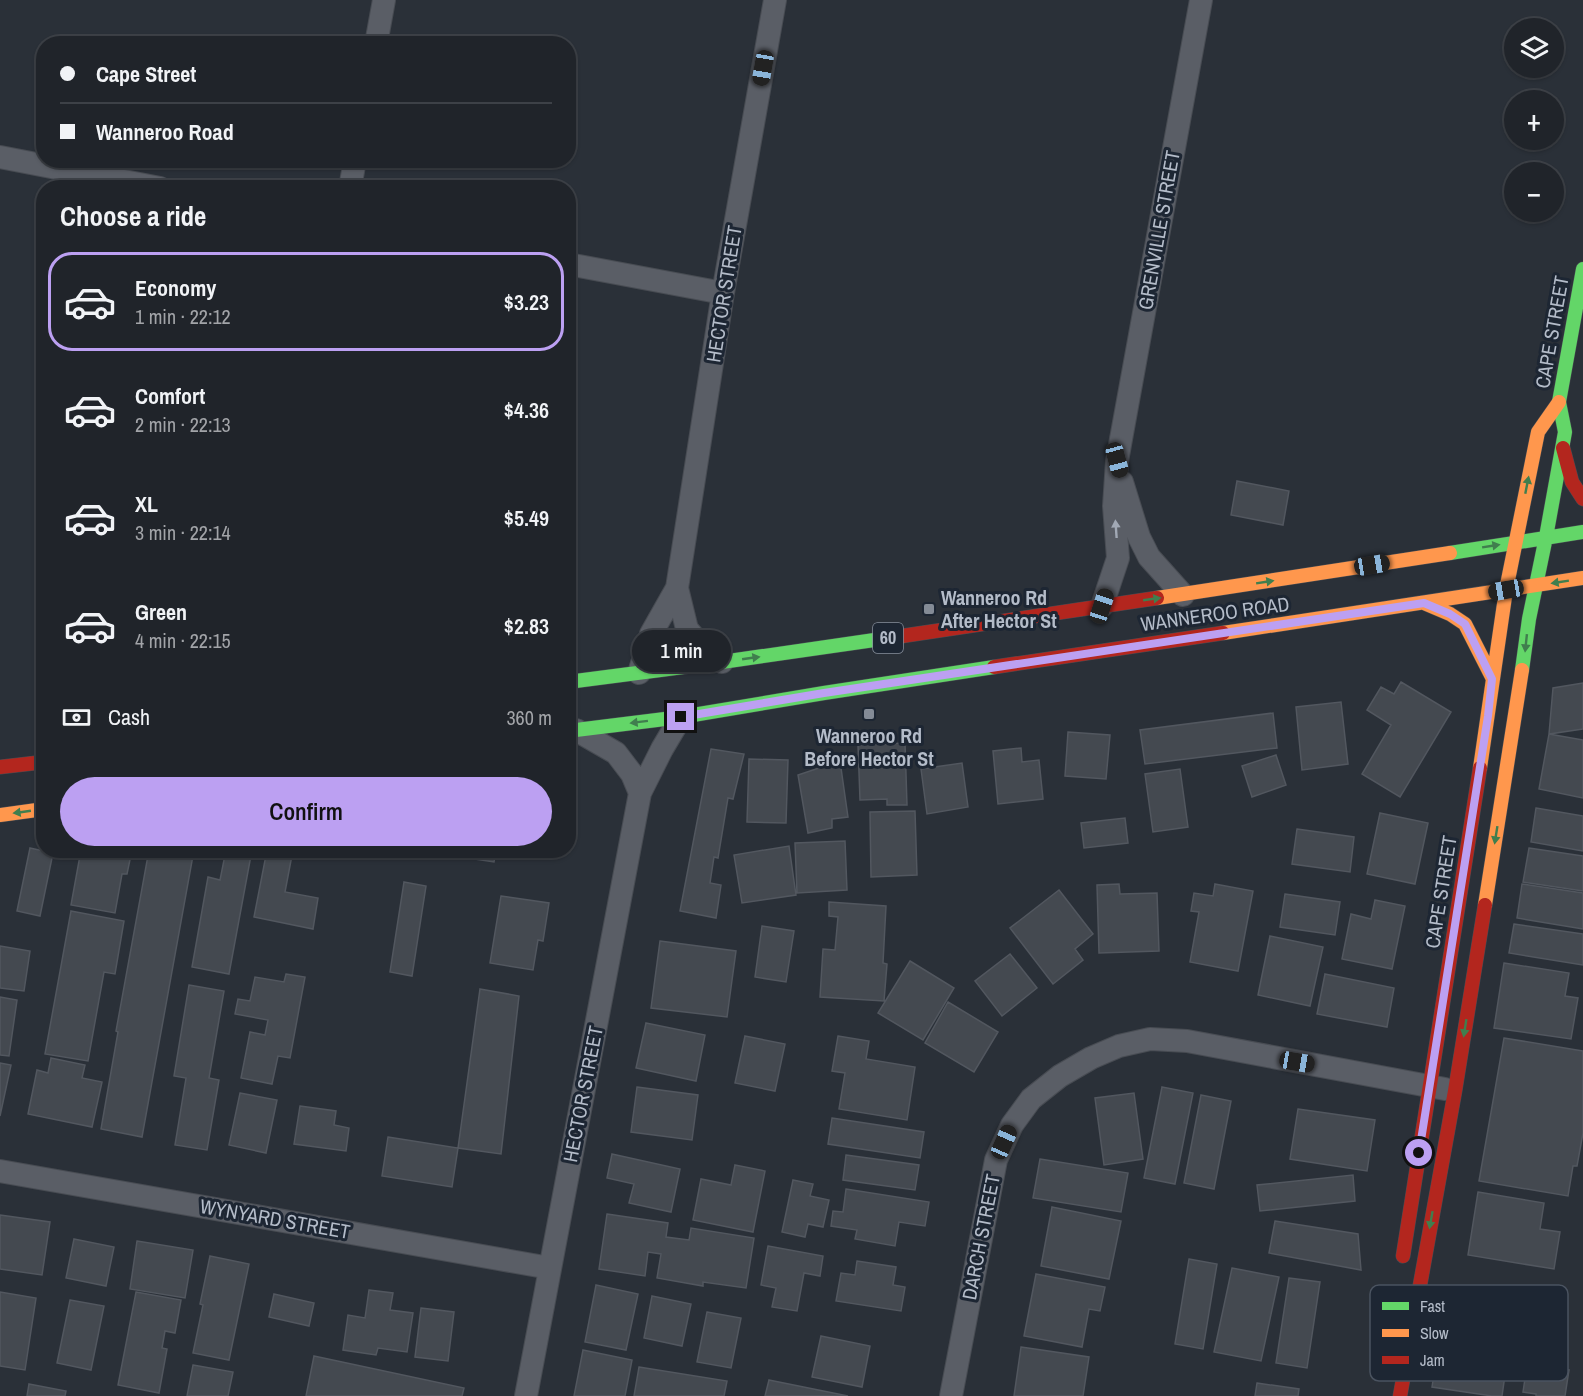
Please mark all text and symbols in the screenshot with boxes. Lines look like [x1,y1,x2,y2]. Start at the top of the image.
map controls [1504,18,1564,222]
button: layers [1504,18,1564,78]
car [751,49,775,87]
text: Cape Street [96,59,196,89]
button: + [1504,90,1564,150]
text: Wanneroo Road [96,117,234,147]
street label: GRENVILLE STREET [1131,148,1186,312]
button: − [1504,162,1564,222]
text: Choose a ride [60,198,206,234]
street label: HECTOR STREET [699,224,748,364]
text: Economy [135,273,216,303]
street label: CAPE STREET [1528,273,1575,390]
icon: car [63,275,117,329]
text: $3.23 [504,287,549,317]
text: 1 min · 22:12 [135,303,231,330]
text: Comfort [135,381,205,411]
icon: car [63,383,117,437]
text: $4.36 [504,395,549,425]
text: 2 min · 22:13 [135,411,231,438]
car [1104,440,1130,480]
one-way arrow [1523,475,1532,494]
text: XL [135,489,158,519]
icon: car [63,491,117,545]
text: $5.49 [504,503,549,533]
text: 3 min · 22:14 [135,519,231,546]
one-way arrow [1111,520,1121,539]
one-way arrow [1482,541,1501,550]
car [1353,553,1391,577]
one-way arrow [1255,577,1274,586]
one-way arrow [1550,577,1569,586]
car [1487,578,1525,602]
place label: Wanneroo Rd After Hector St [941,584,1057,634]
car [1088,586,1116,626]
street label: WANNEROO ROAD [1139,590,1291,637]
one-way arrow [1143,595,1162,604]
text: Green [135,597,187,627]
icon: car [63,599,117,653]
marker: Wanneroo Rd After Hector St [922,602,936,616]
text: $2.83 [504,611,549,641]
road number: 60 [873,623,903,653]
text: 4 min · 22:15 [135,627,231,654]
callout: 1 min [632,630,730,672]
one-way arrow [1521,633,1531,652]
text: 1 min [660,637,703,664]
one-way arrow [742,653,761,662]
icon: cash [60,701,93,734]
text: Cash [108,702,150,732]
route end [667,703,694,730]
text: 360 m [506,704,552,731]
marker: Wanneroo Rd Before Hector St [862,707,876,721]
one-way arrow [629,718,648,727]
place label: Wanneroo Rd Before Hector St [804,722,934,772]
button: Confirm [60,777,552,846]
one-way arrow [12,807,31,816]
one-way arrow [1492,826,1501,845]
street label: CAPE STREET [1418,834,1463,950]
one-way arrow [1460,1019,1469,1038]
street label: HECTOR STREET [556,1023,609,1164]
car [1278,1050,1316,1074]
car [988,1122,1020,1162]
route start [1405,1139,1432,1166]
street label: DARCH STREET [955,1172,1006,1302]
street label: WYNYARD STREET [198,1192,352,1245]
one-way arrow [1426,1211,1435,1230]
legend [1370,1285,1568,1381]
text: Fast [1420,1295,1445,1317]
text: Slow [1420,1322,1449,1344]
text: Jam [1420,1349,1445,1371]

